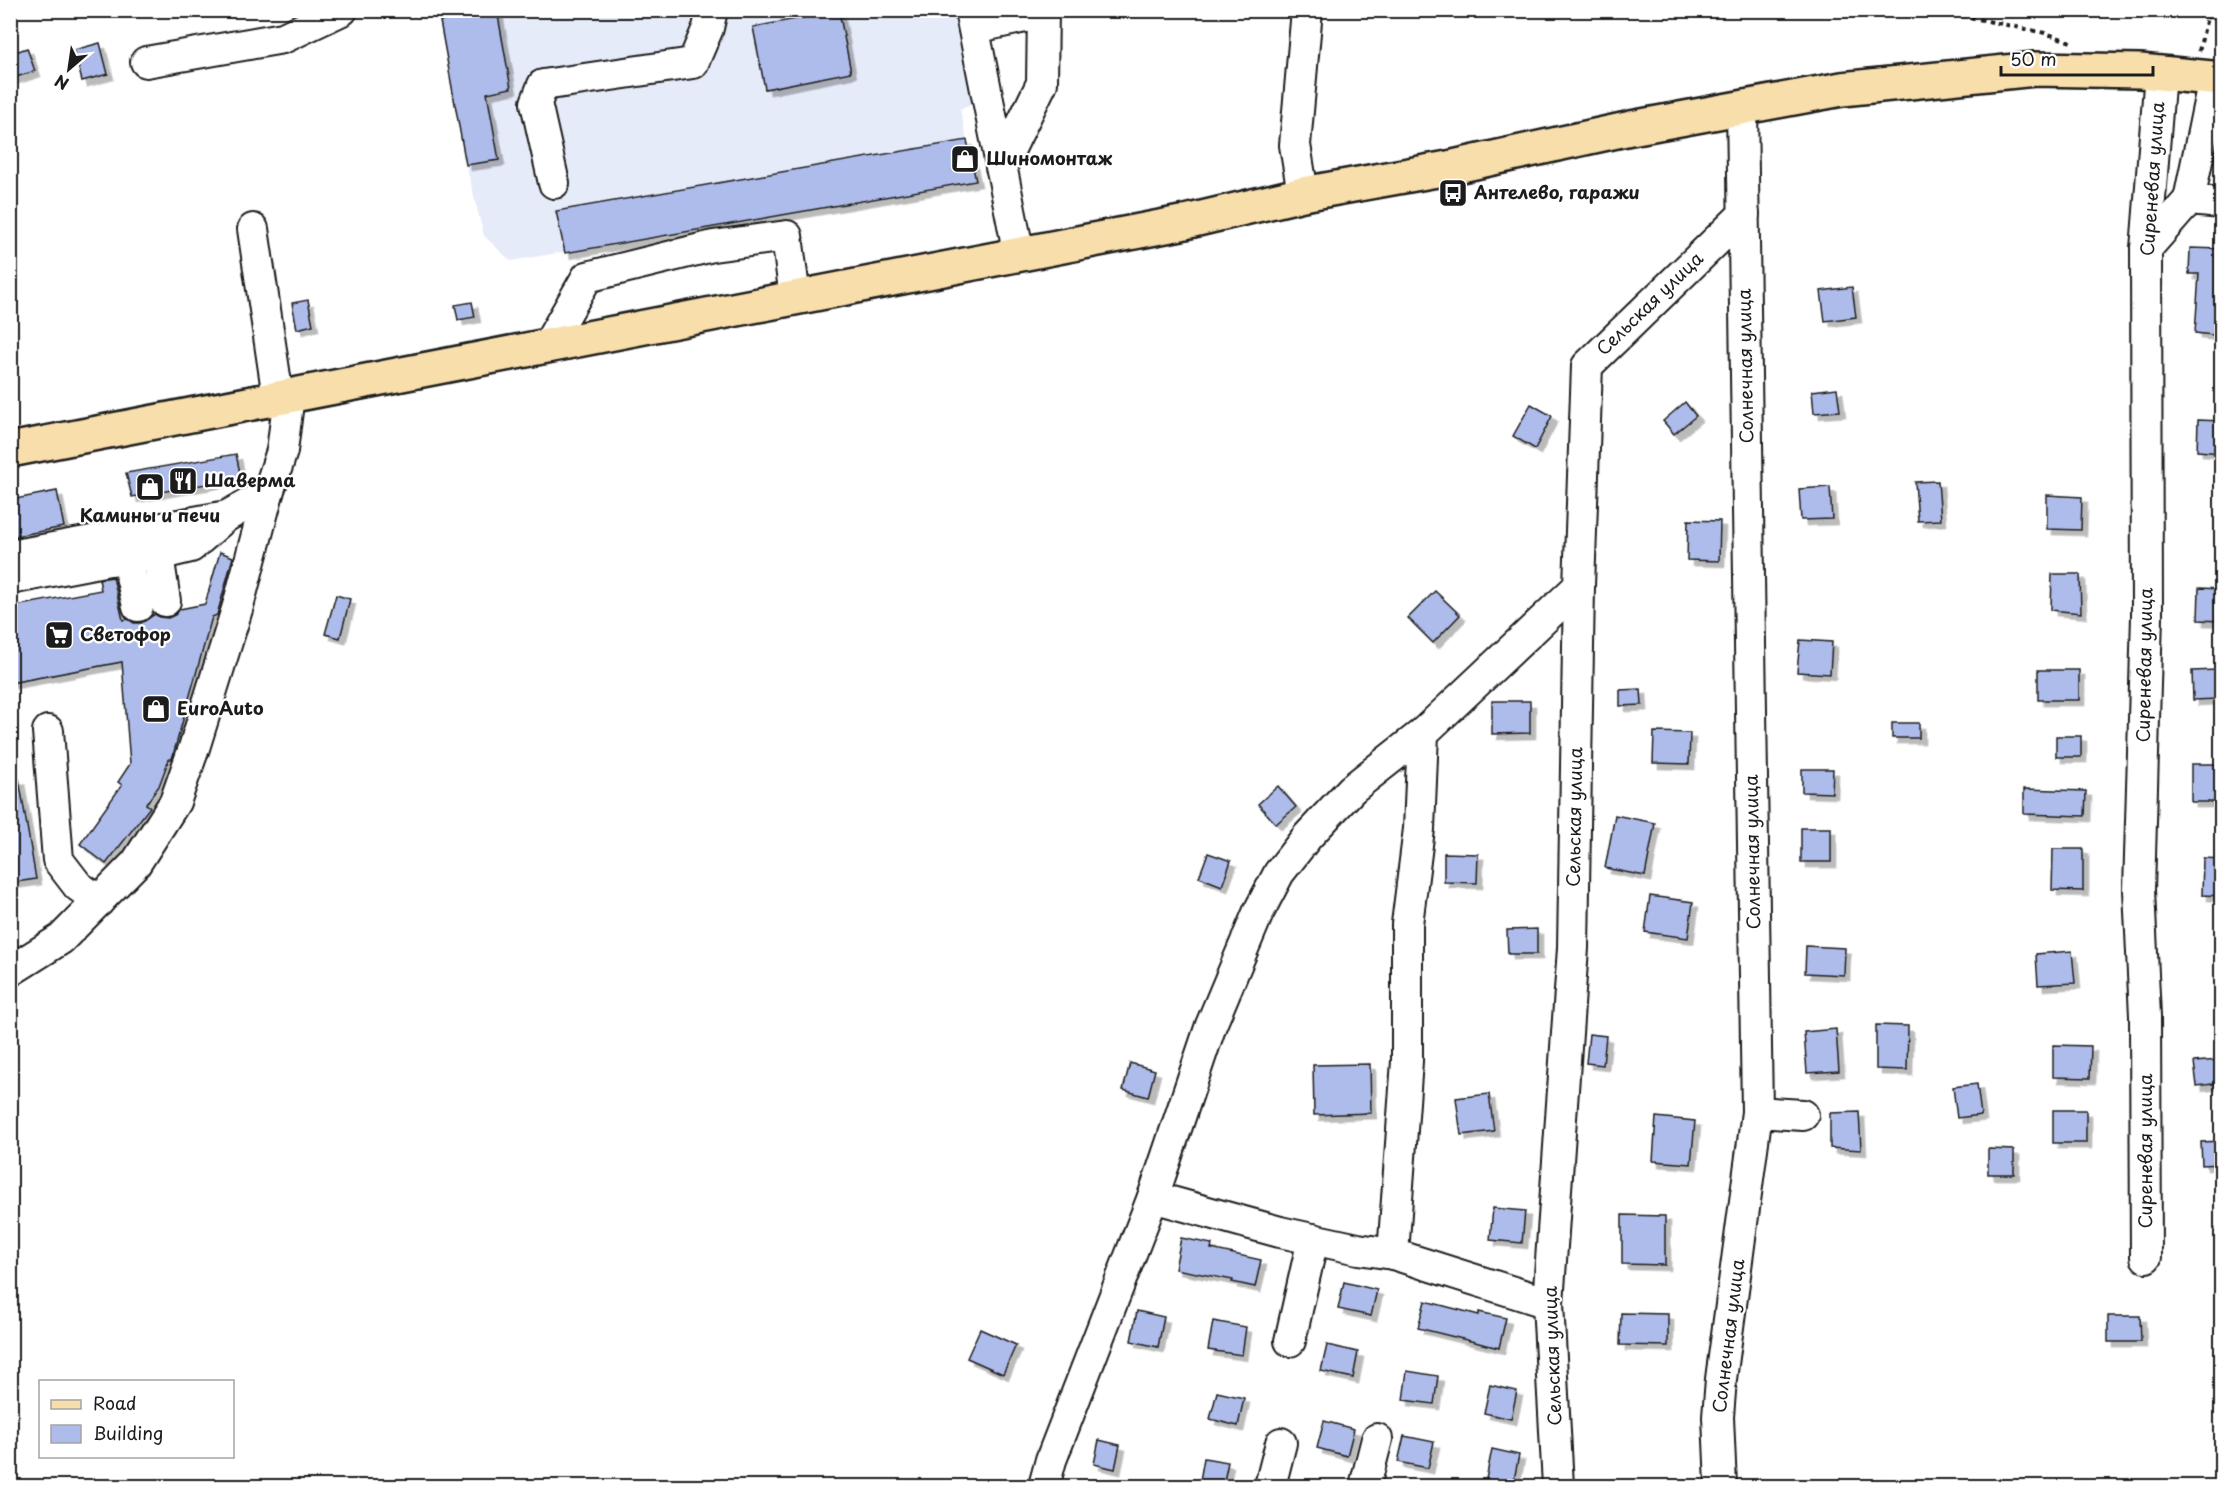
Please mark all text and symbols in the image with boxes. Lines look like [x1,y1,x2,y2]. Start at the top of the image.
north arrow [39,39,99,99]
scale bar [2001,39,2152,77]
text: 50 m [2010,45,2057,72]
text: N [50,69,73,97]
street label: Сиреневая улица [2133,100,2170,257]
shop icon: Шиномонтаж [949,143,981,175]
place label: Шиномонтаж [986,144,1113,171]
bus stop icon: Антелево, гаражи [1437,177,1469,209]
place label: Антелево, гаражи [1473,178,1640,205]
street label: Сельская улица [1589,244,1709,361]
street label: Солнечная улица [1730,288,1759,444]
restaurant icon: Шаверма [167,465,199,497]
place label: Шаверма [204,466,296,493]
shop icon: Камины и печи [134,471,166,503]
place label: Камины и печи [80,501,220,528]
street label: Сиреневая улица [2129,587,2158,743]
supermarket icon: Светофор [43,619,75,651]
place label: Светофор [80,620,171,647]
shop icon: EuroAuto [140,693,172,725]
place label: EuroAuto [177,694,264,721]
street label: Сельская улица [1559,746,1588,887]
street label: Солнечная улица [1737,774,1766,930]
street label: Сиреневая улица [2131,1073,2158,1228]
street label: Солнечная улица [1705,1257,1750,1414]
street label: Сельская улица [1536,1285,1567,1426]
legend [39,1380,234,1458]
text: Road [93,1389,137,1416]
text: Building [93,1419,163,1446]

